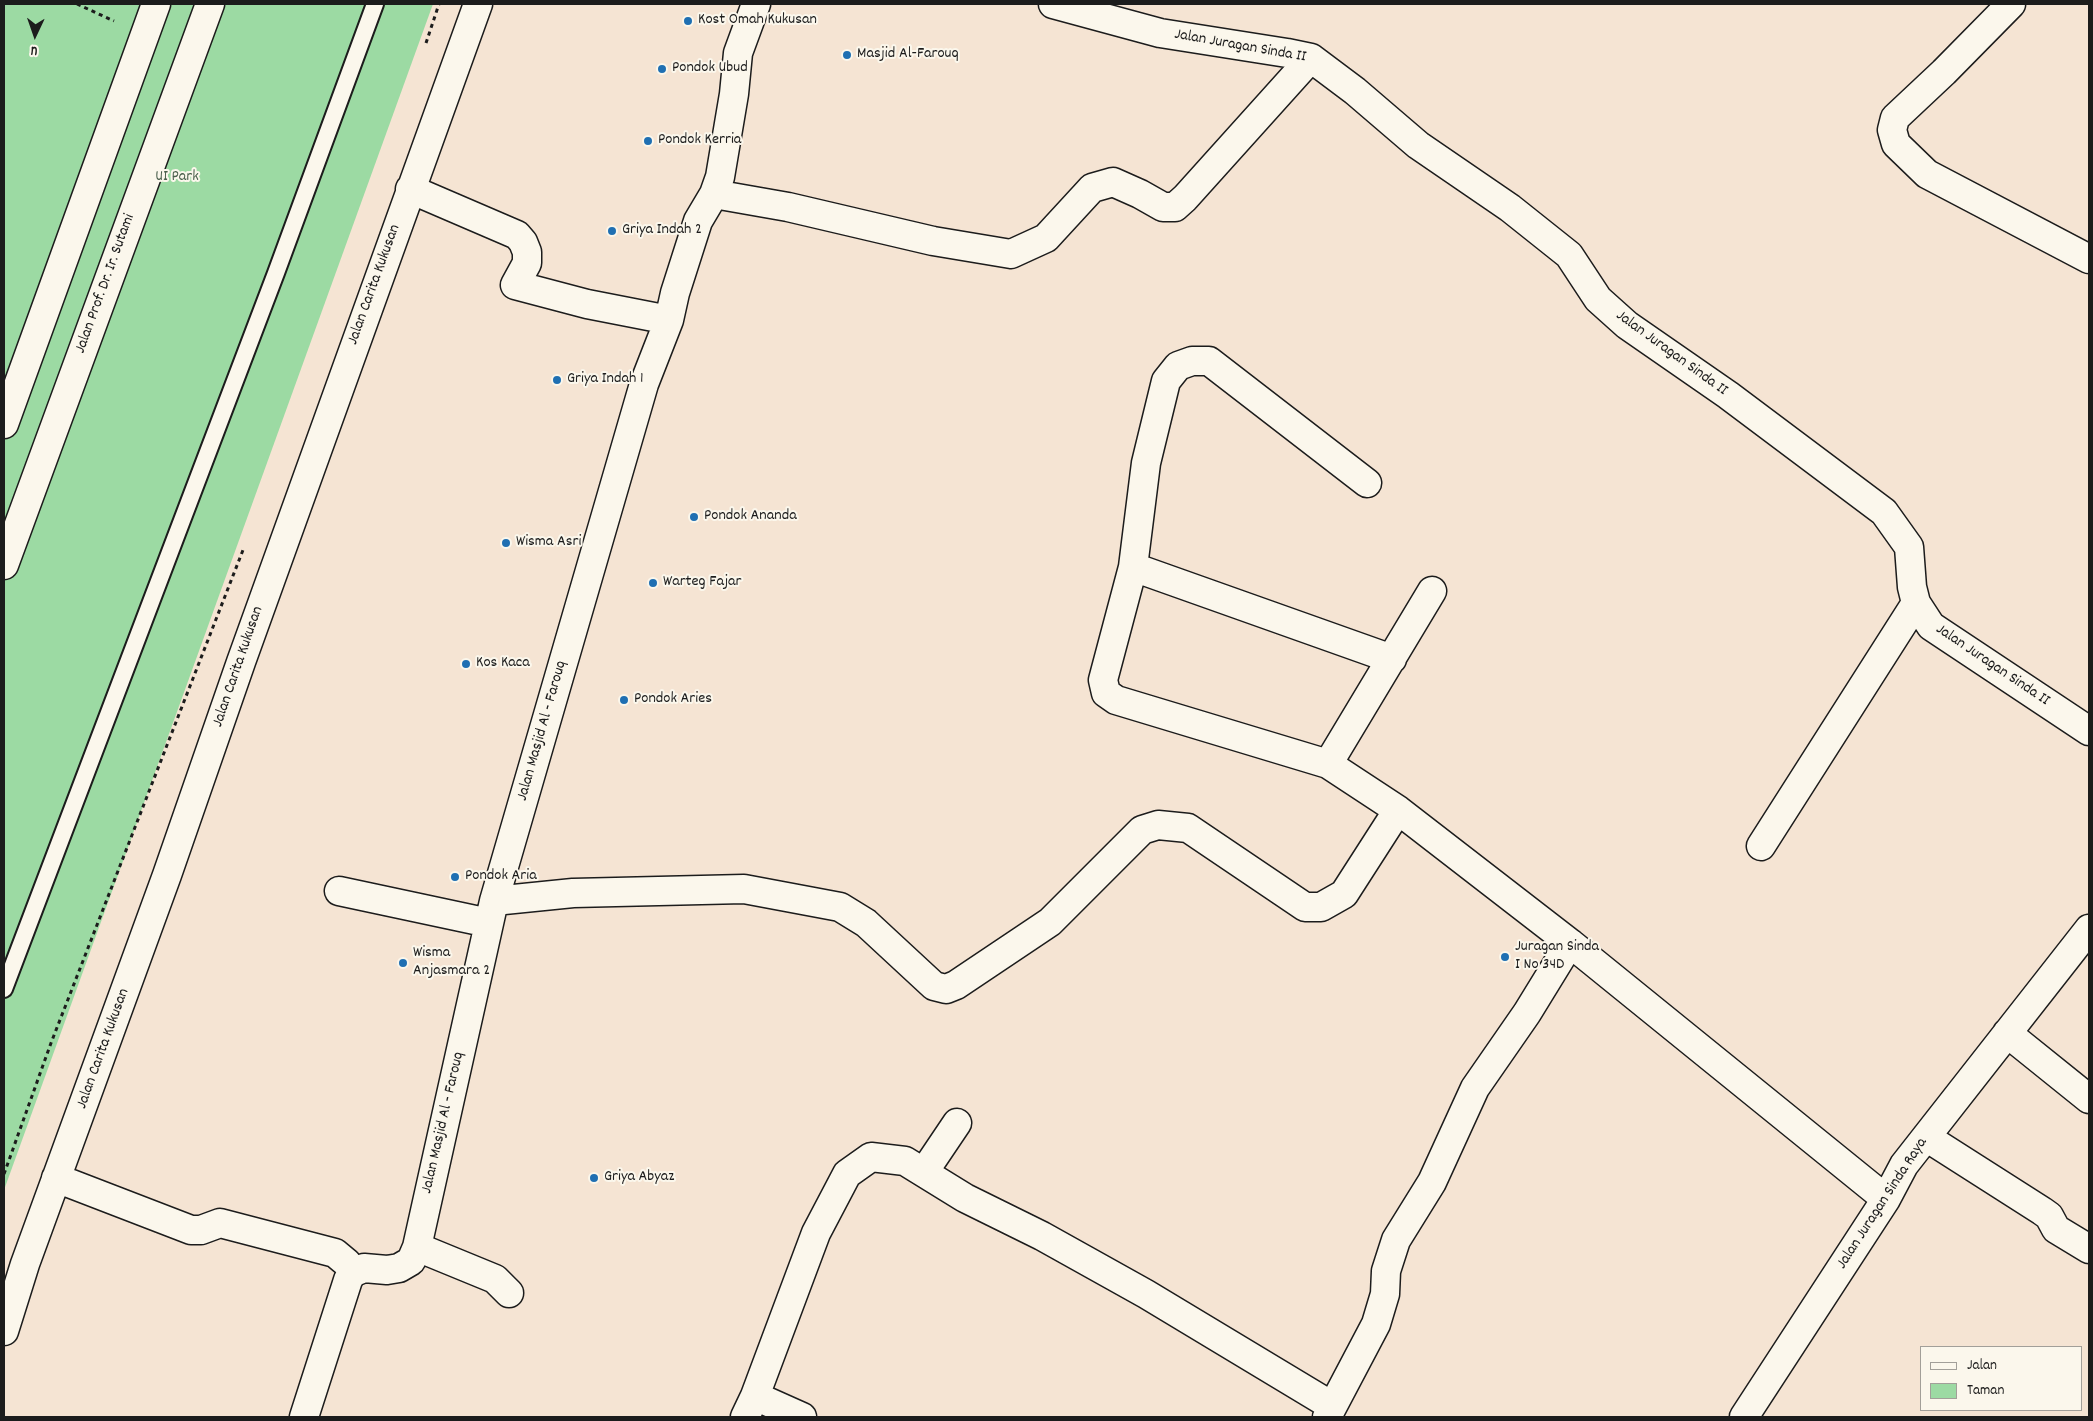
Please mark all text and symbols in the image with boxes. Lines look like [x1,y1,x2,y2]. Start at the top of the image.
north arrow [10,10,60,60]
place label: Kost Omah Kukusan [698,11,817,31]
marker: Kost Omah Kukusan [682,15,694,27]
street label: Jalan Juragan Sinda II [1173,26,1307,68]
text: U [30,40,38,60]
place label: Masjid Al-Farouq [857,45,959,65]
marker: Masjid Al-Farouq [841,49,853,61]
place label: Pondok Ubud [672,59,748,79]
marker: Pondok Ubud [656,63,668,75]
place label: Pondok Kerria [658,131,741,151]
marker: Pondok Kerria [642,135,654,147]
park label: UI Park [155,168,199,188]
street label: Jalan Prof. Dr. Ir. Sutami [72,212,140,356]
place label: Griya Indah 2 [622,221,702,241]
street label: Jalan Carita Kukusan [344,222,406,348]
marker: Griya Indah 2 [606,225,618,237]
street label: Jalan Juragan Sinda II [1611,307,1731,401]
place label: Griya Indah 1 [567,370,643,390]
marker: Griya Indah 1 [551,374,563,386]
place label: Pondok Ananda [704,507,797,527]
marker: Pondok Ananda [688,511,700,523]
place label: Wisma Asri [516,533,581,553]
marker: Wisma Asri [500,537,512,549]
place label: Warteg Fajar [663,573,742,593]
marker: Warteg Fajar [647,577,659,589]
street label: Jalan Carita Kukusan [209,604,269,730]
street label: Jalan Juragan Sinda II [1931,621,2053,711]
place label: Kos Kaca [476,654,530,674]
marker: Kos Kaca [460,658,472,670]
street label: Jalan Masjid Al - Farouq [514,659,572,803]
place label: Pondok Aries [634,690,712,710]
marker: Pondok Aries [618,694,630,706]
place label: Pondok Aria [465,867,537,887]
marker: Pondok Aria [449,871,461,883]
place label: Juragan Sinda I No 34D [1515,938,1599,976]
place label: Wisma Anjasmara 2 [413,944,490,982]
marker: Juragan Sinda I No 34D [1499,951,1511,963]
marker: Wisma Anjasmara 2 [397,957,409,969]
street label: Jalan Carita Kukusan [73,986,135,1112]
street label: Jalan Masjid Al - Farouq [418,1050,470,1196]
street label: Jalan Juragan Sinda Raya [1833,1135,1933,1273]
place label: Griya Abyaz [604,1168,674,1188]
marker: Griya Abyaz [588,1172,600,1184]
legend [1920,1346,2083,1411]
text: Jalan [1967,1355,1997,1377]
text: Taman [1967,1380,2004,1402]

